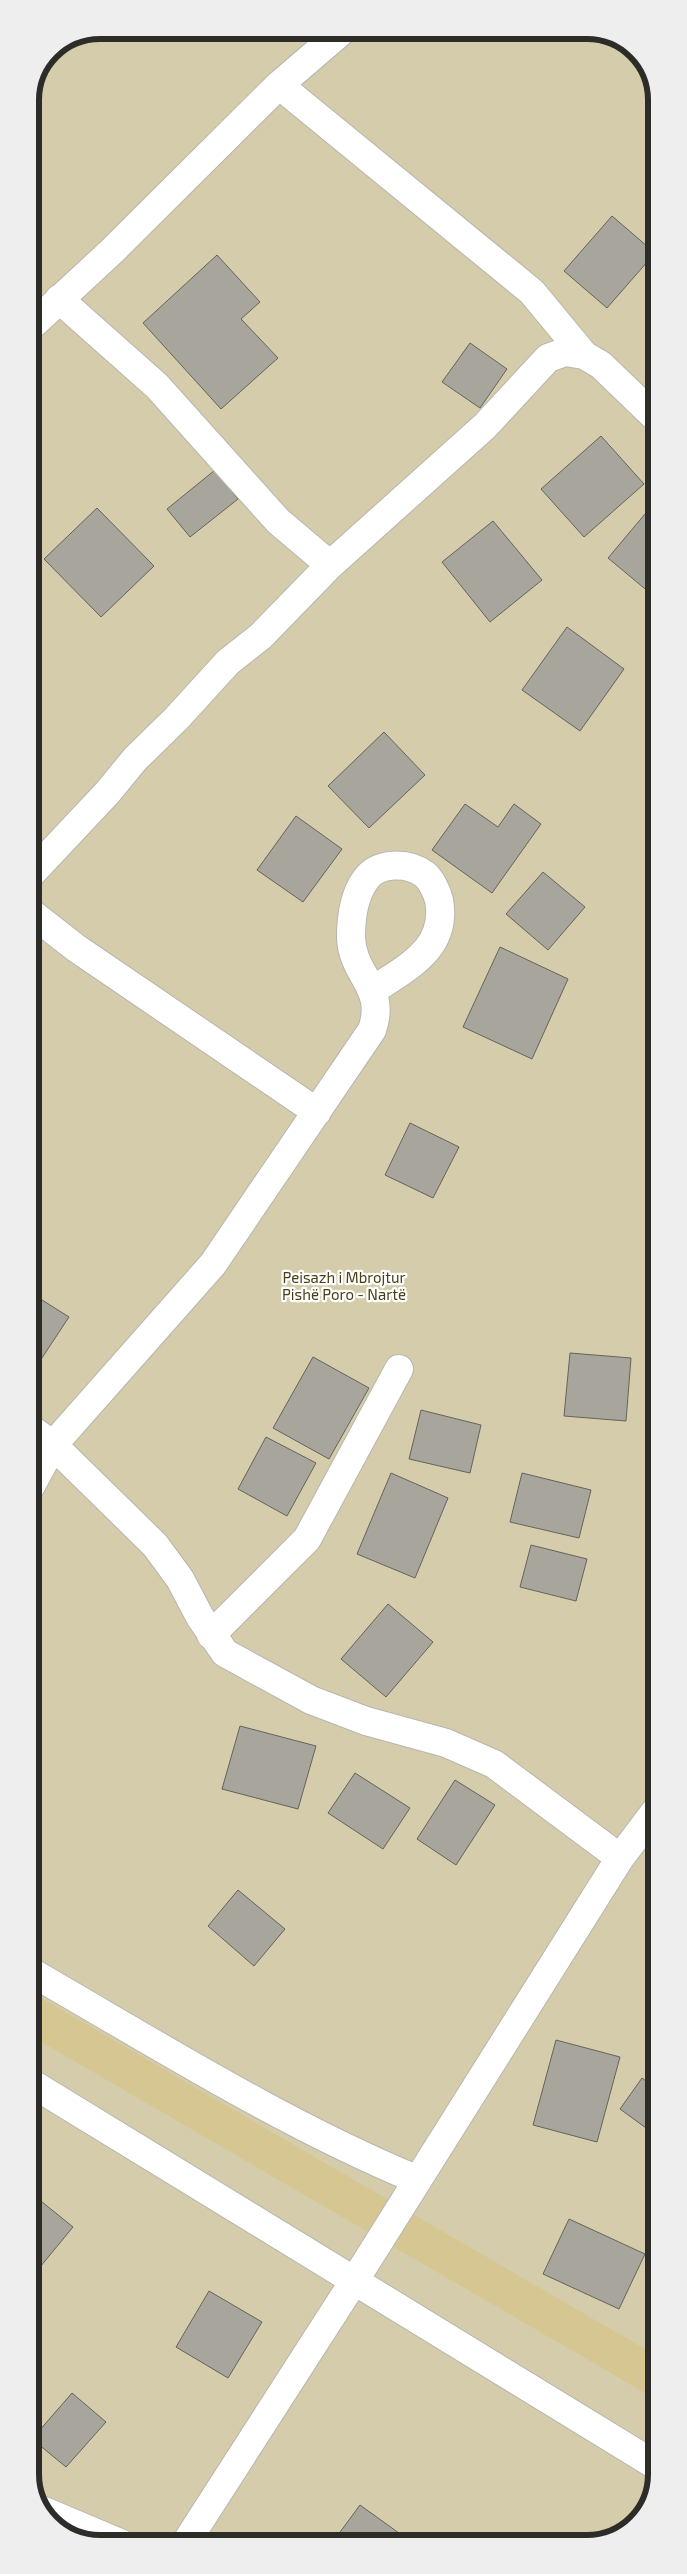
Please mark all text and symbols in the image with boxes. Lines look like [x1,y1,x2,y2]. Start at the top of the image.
park label: Peisazh i Mbrojtur Pishë Poro - Nartë [282,1268,406,1303]

